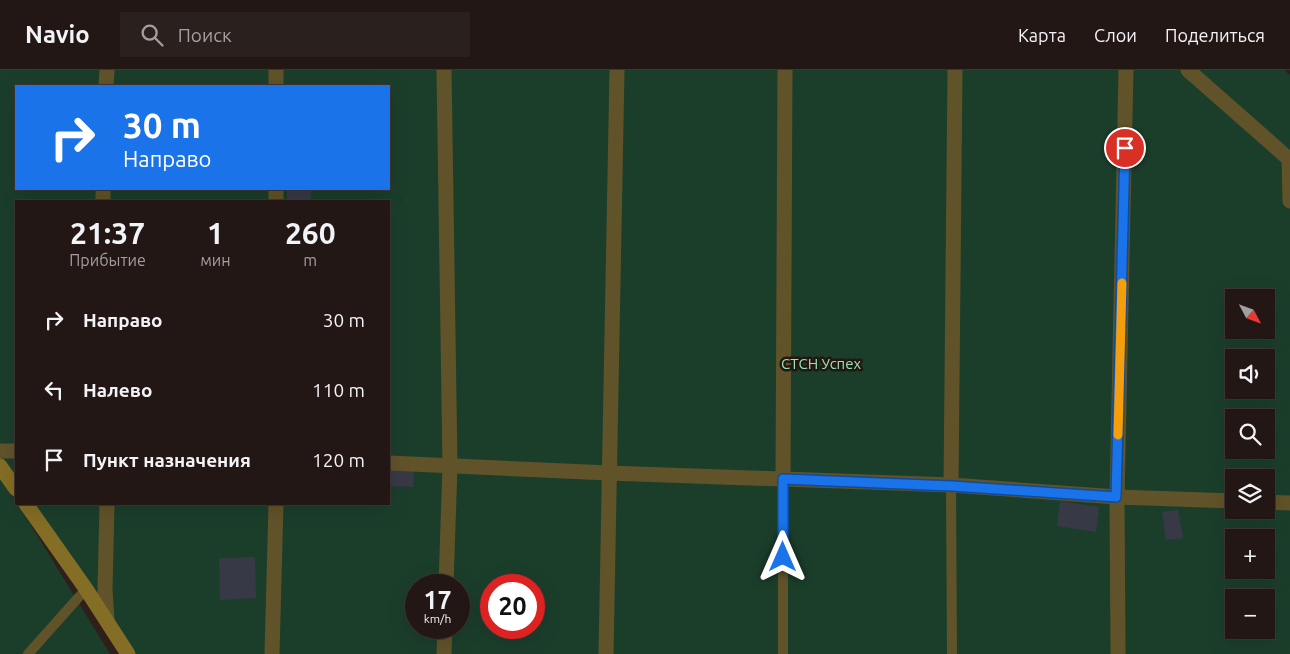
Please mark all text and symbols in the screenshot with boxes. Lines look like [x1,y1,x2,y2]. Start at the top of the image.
search box [120,12,470,57]
text: Navio [25,21,90,48]
icon: search [138,21,166,49]
text: Поиск [178,24,232,46]
text: Карта [1018,25,1066,45]
text: Слои [1094,25,1137,45]
text: Поделиться [1165,25,1265,45]
icon: right [40,105,105,170]
text: 30 m [123,105,201,145]
pin [1104,127,1146,169]
icon: arrive [1111,134,1139,162]
text: Направо [123,146,211,171]
text: 21:37 [70,216,145,250]
text: 1 [207,216,224,250]
text: 260 [285,216,336,250]
text: Прибытие [69,251,146,269]
text: мин [200,251,231,269]
text: m [303,251,317,269]
north arrow [1225,289,1275,339]
map controls [1225,289,1275,639]
icon: right [40,306,68,334]
text: Направо [83,309,163,331]
text: 30 m [323,309,365,331]
button: sound [1225,349,1275,399]
park label: СТСН Успех [781,355,861,372]
icon: left [40,376,68,404]
text: Налево [83,379,152,401]
text: 110 m [312,379,365,401]
button: search [1225,409,1275,459]
icon: arrive [40,446,68,474]
text: Пункт назначения [83,449,251,471]
text: 120 m [312,449,365,471]
button: layers [1225,469,1275,519]
button: + [1225,529,1275,579]
position arrow [756,530,808,582]
speed limit sign: 20 [480,574,545,639]
text: 17 [423,586,452,614]
button: − [1225,589,1275,639]
text: km/h [424,612,451,625]

